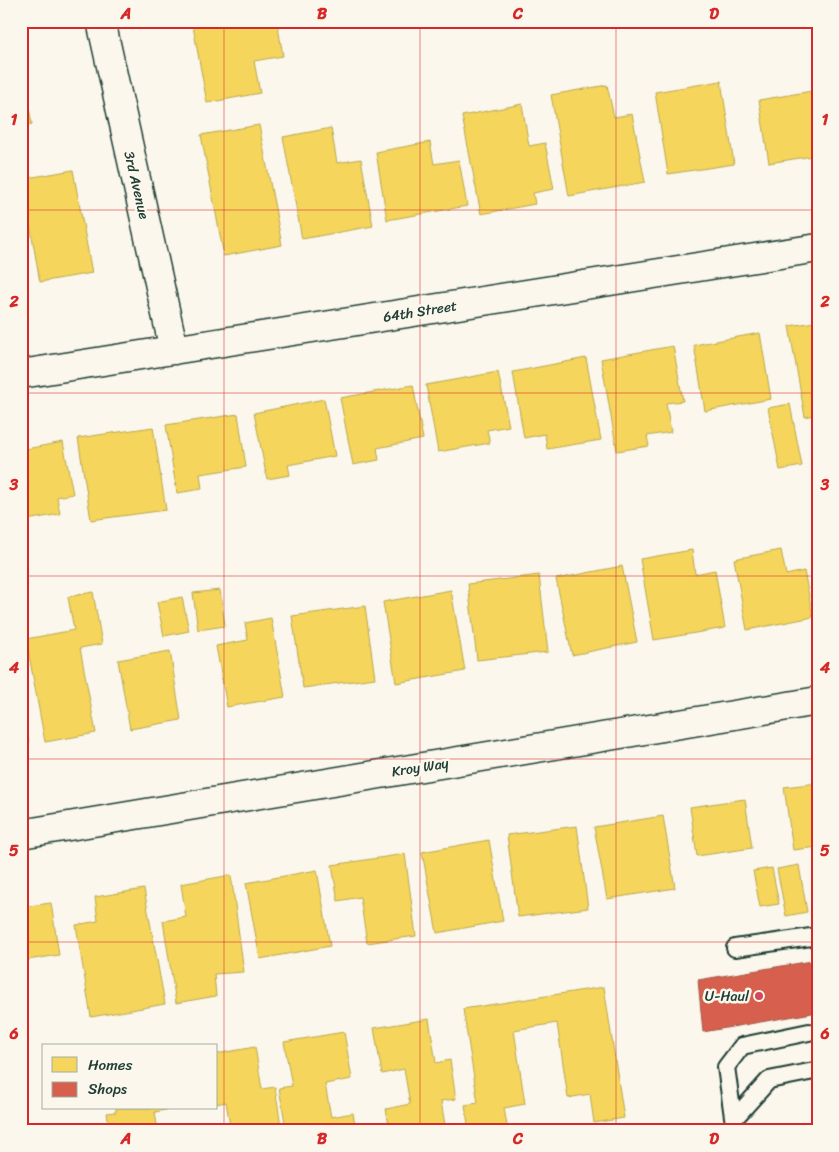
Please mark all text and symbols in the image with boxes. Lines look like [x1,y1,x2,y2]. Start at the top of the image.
text: A [120,0,131,28]
text: B [317,0,328,28]
text: C [512,0,524,28]
text: D [709,0,719,28]
text: 1 [11,105,18,134]
text: 1 [822,105,829,134]
street label: 3rd Avenue [117,149,157,222]
text: 2 [8,287,19,316]
text: 2 [819,287,830,316]
street label: 64th Street [381,293,459,330]
text: 3 [9,470,19,499]
text: 3 [820,470,830,499]
text: 4 [8,653,19,682]
text: 4 [819,653,830,682]
street label: Kroy Way [390,751,451,784]
text: 5 [9,836,19,865]
text: 5 [820,836,830,865]
place label: U-Haul [705,984,750,1009]
marker: U-Haul [753,990,765,1002]
text: 6 [8,1019,19,1048]
text: 6 [819,1019,830,1048]
legend [42,1044,218,1110]
text: Homes [88,1052,132,1078]
text: Shops [88,1076,128,1102]
text: A [120,1124,131,1152]
text: B [317,1124,328,1152]
text: C [512,1124,524,1152]
text: D [709,1124,719,1152]

